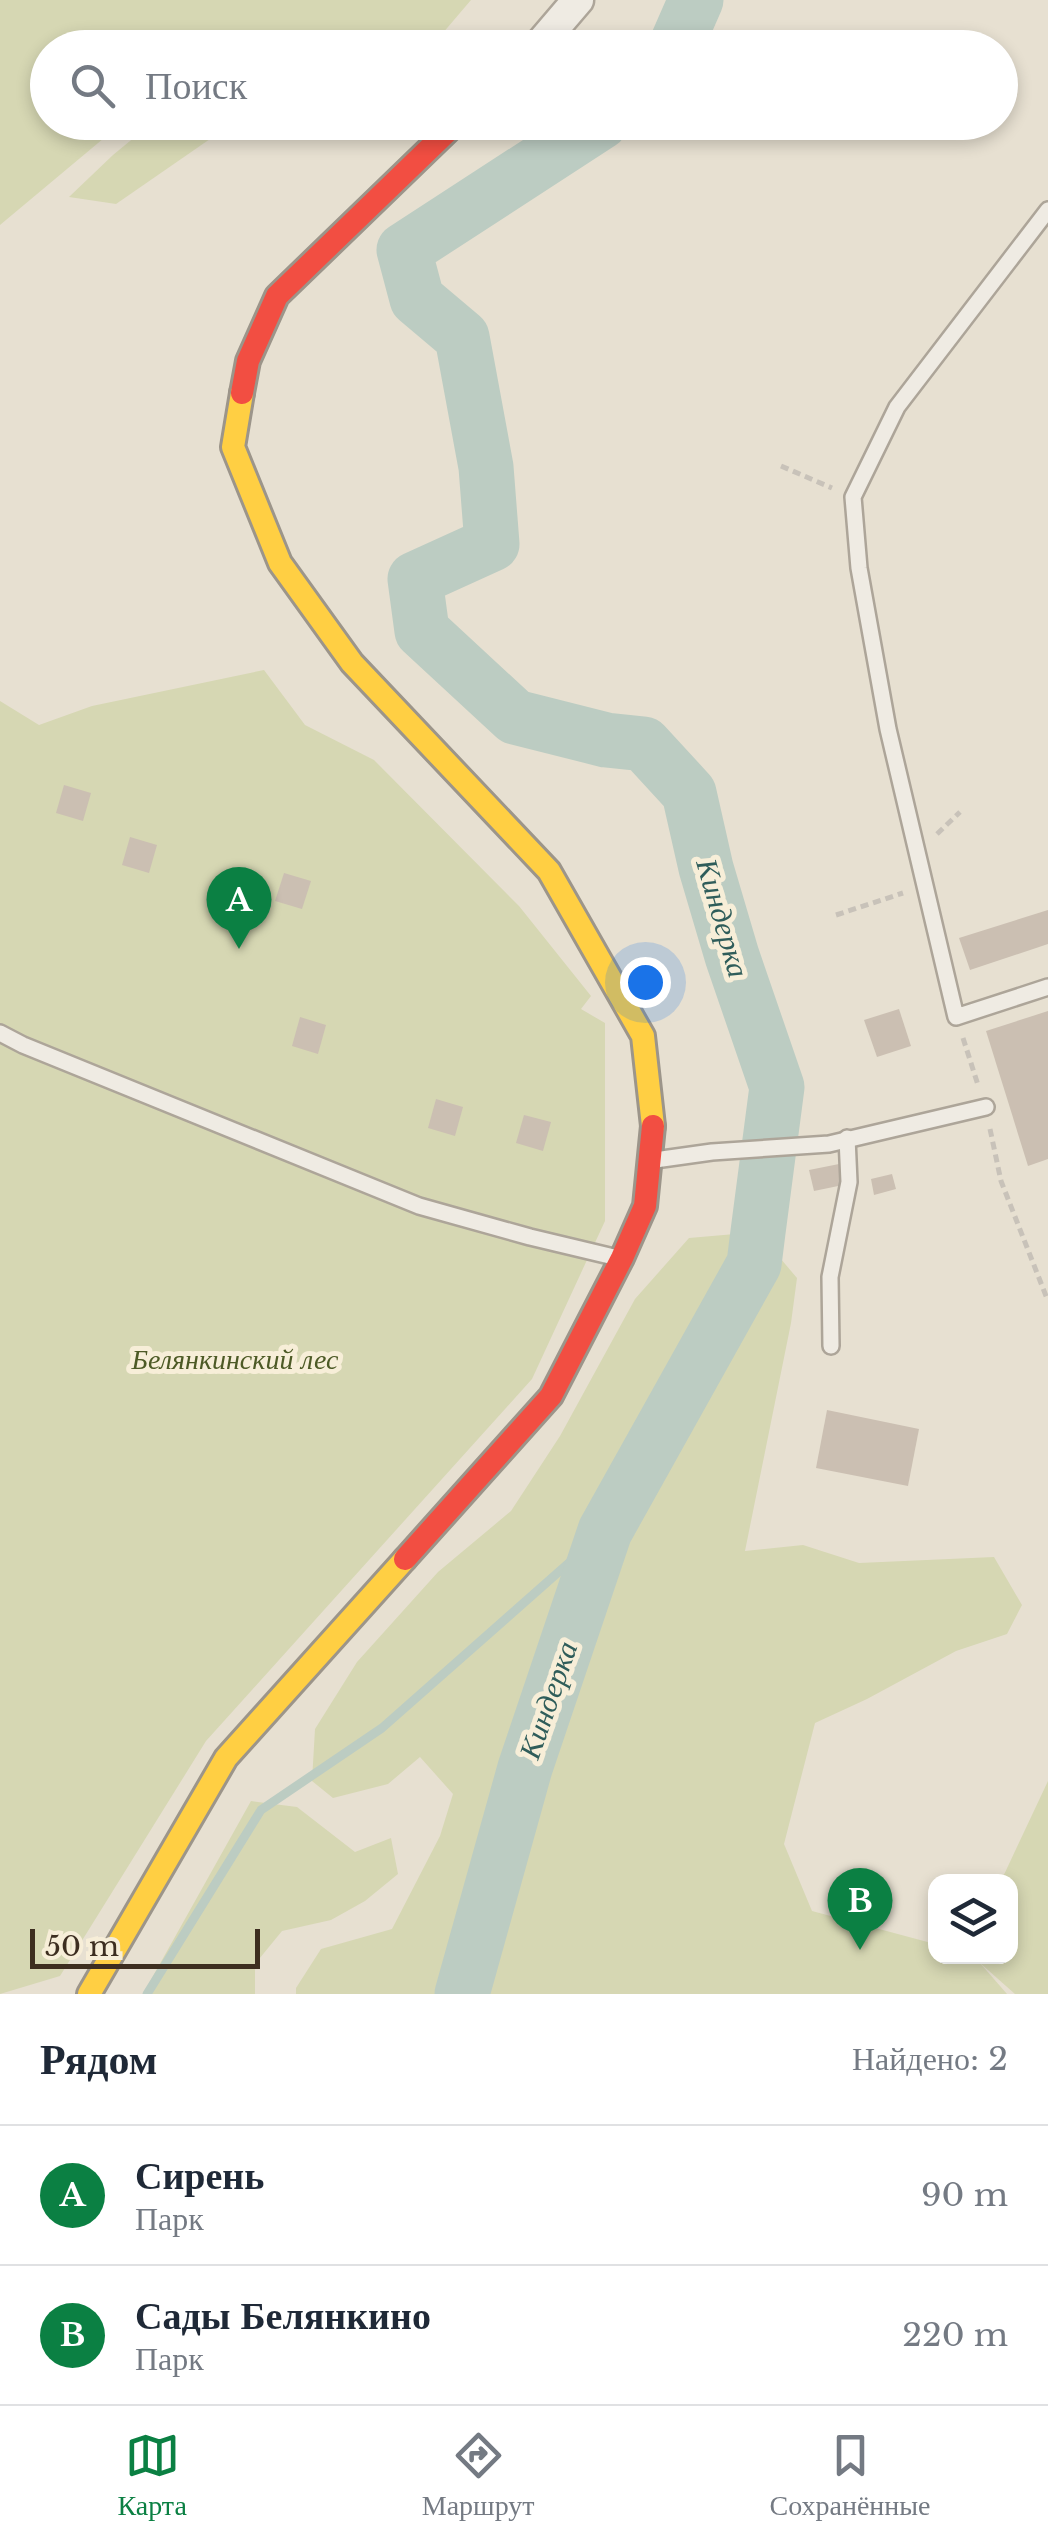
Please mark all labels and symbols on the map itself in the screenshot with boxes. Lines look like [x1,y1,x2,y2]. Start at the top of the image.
water label: Киндерка [688,853,758,982]
pin: A [206,866,272,949]
your location [620,957,671,1008]
park label: Белянкинский лес [131,1342,339,1377]
water label: Киндерка [510,1636,585,1765]
pin: B [828,1868,892,1950]
scale bar [30,1924,260,1968]

